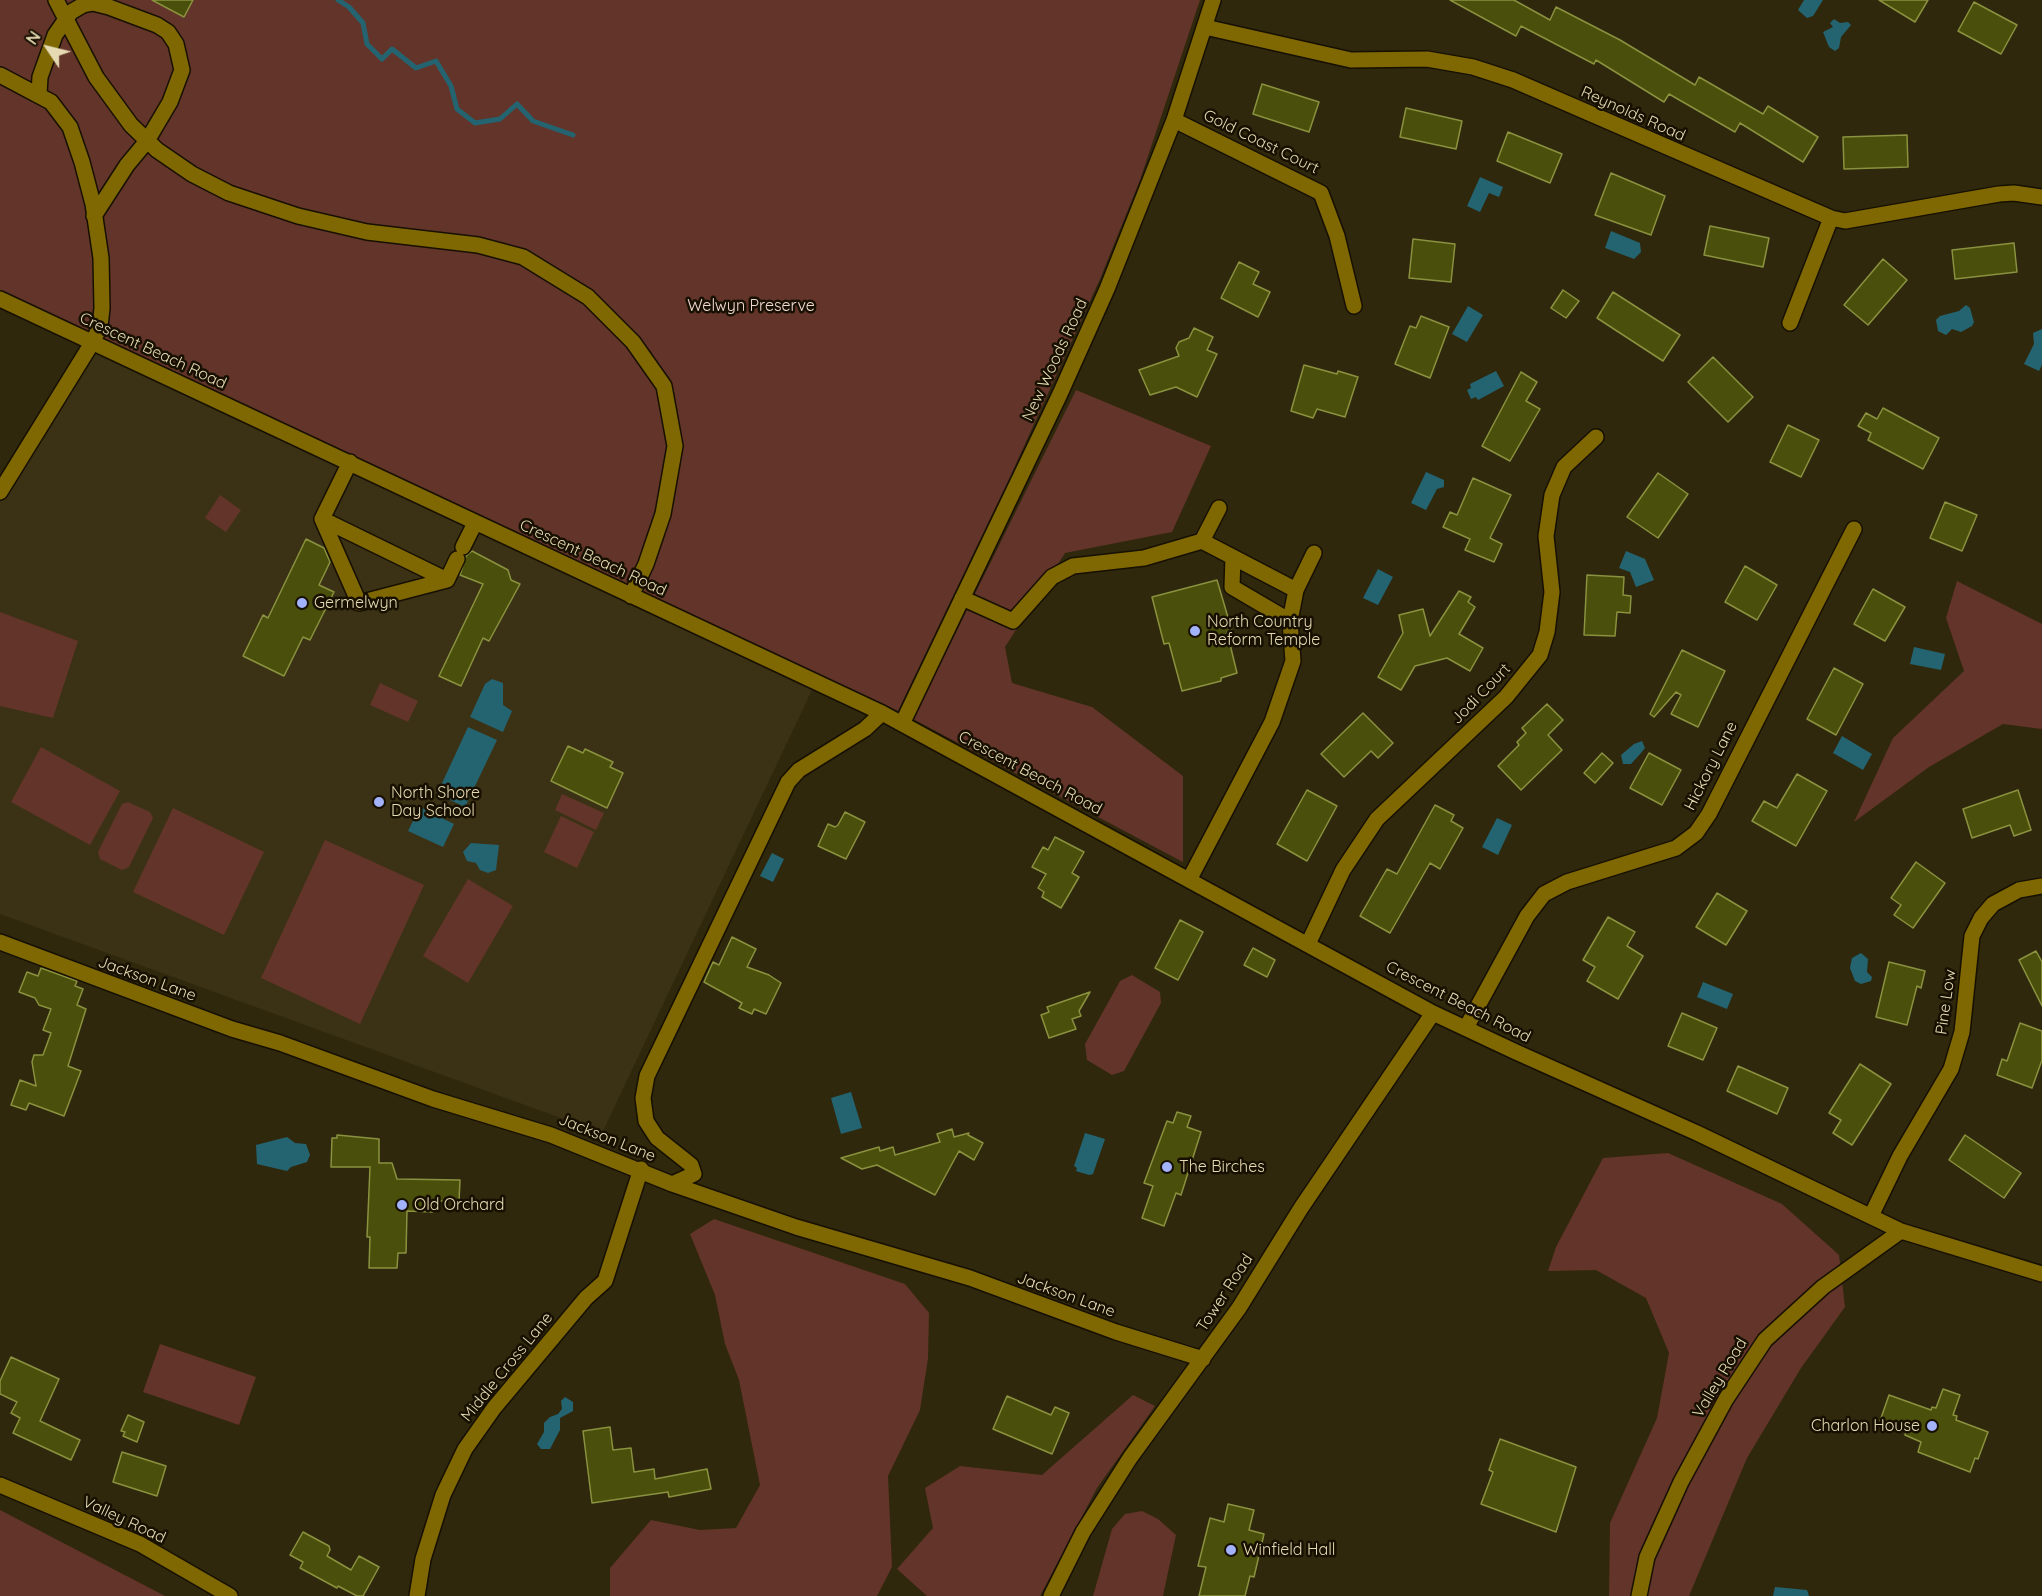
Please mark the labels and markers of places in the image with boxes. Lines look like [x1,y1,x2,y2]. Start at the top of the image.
place label: Germelwyn [314,593,398,613]
marker: Germelwyn [295,596,309,610]
place label: North Country Reform Temple [1207,612,1320,650]
marker: North Country Reform Temple [1188,624,1202,638]
place label: North Shore Day School [391,783,480,821]
marker: North Shore Day School [372,795,386,809]
place label: The Birches [1179,1157,1265,1177]
marker: The Birches [1160,1160,1174,1174]
place label: Old Orchard [414,1195,504,1215]
marker: Old Orchard [395,1198,409,1212]
place label: Charlon House [1811,1416,1920,1436]
marker: Charlon House [1925,1419,1939,1433]
place label: Winfield Hall [1243,1540,1335,1560]
marker: Winfield Hall [1224,1543,1238,1557]

